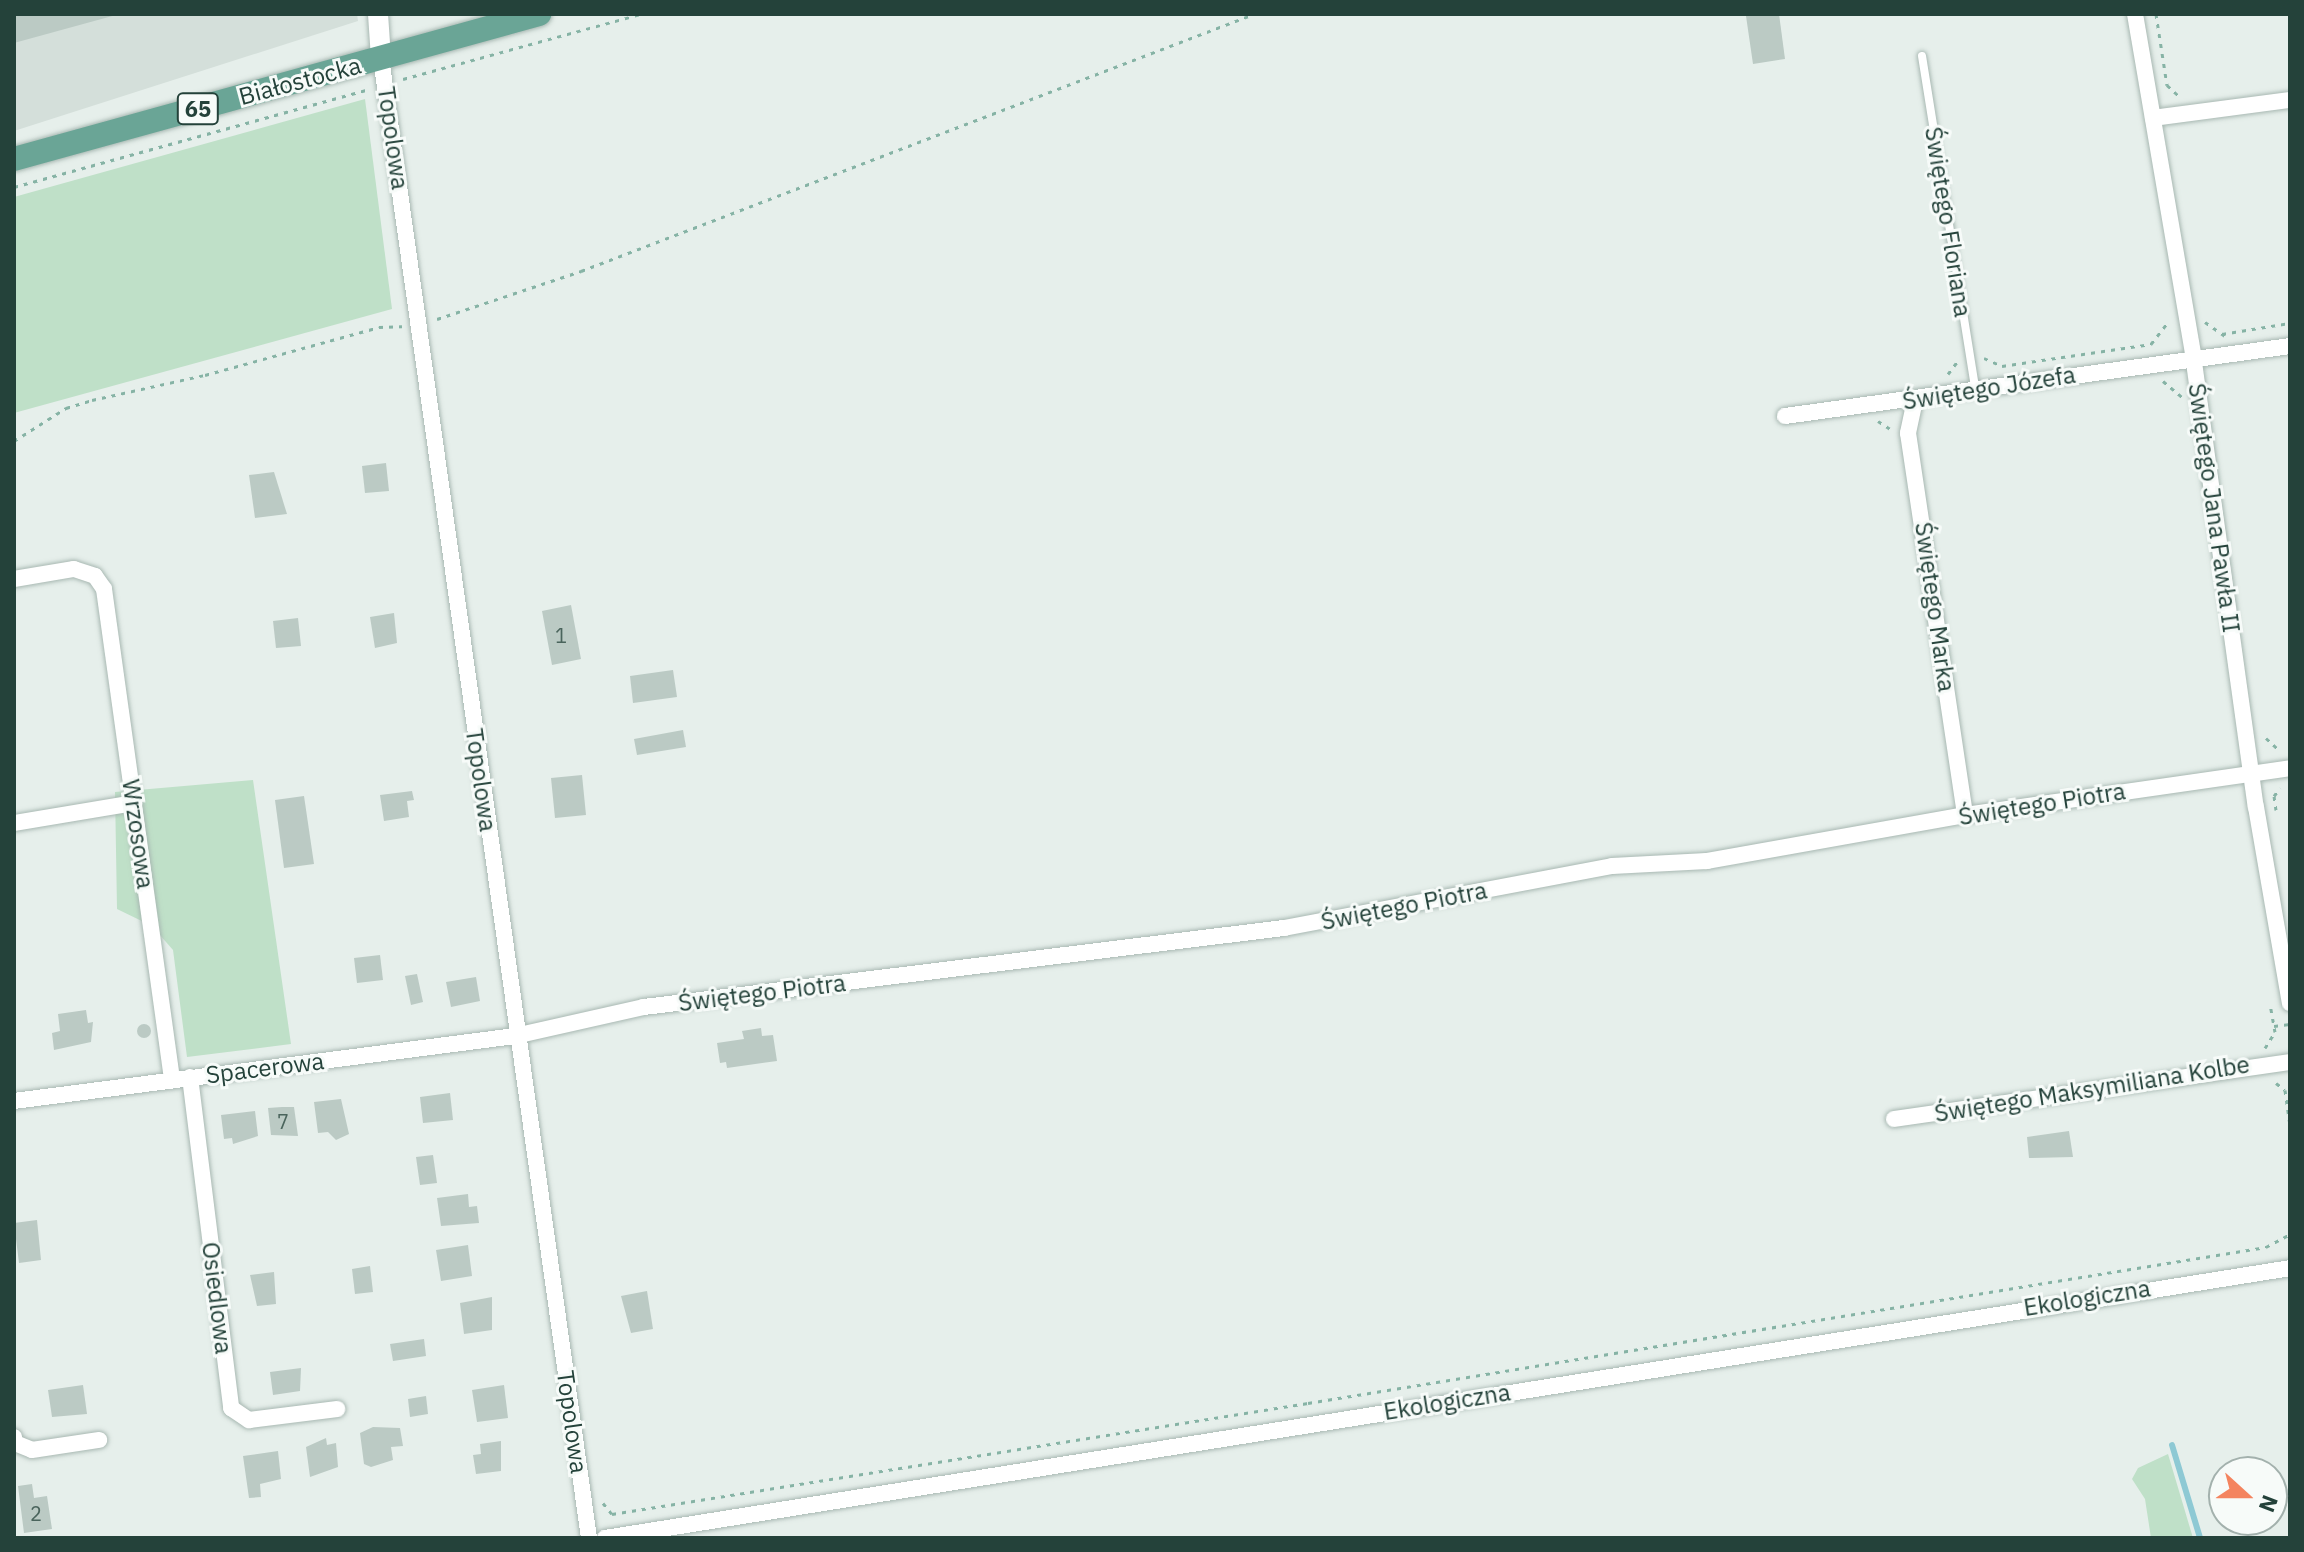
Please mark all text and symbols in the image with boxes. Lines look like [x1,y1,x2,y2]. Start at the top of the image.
street label: Białostocka [236,51,364,111]
street label: Topolowa [372,85,414,191]
road number: 65 [176,91,220,127]
street label: Świętego Floriana [1919,125,1977,319]
street label: Świętego Józefa [1900,360,2078,416]
street label: Świętego Jana Pawła II [2182,381,2246,635]
street label: Świętego Marka [1909,520,1961,694]
house number: 1 [555,623,567,647]
street label: Topolowa [460,727,502,833]
street label: Wrzosowa [116,777,160,891]
street label: Świętego Piotra [1956,777,2128,831]
street label: Świętego Piotra [1318,876,1490,936]
street label: Świętego Piotra [677,968,847,1018]
street label: Spacerowa [204,1046,326,1090]
street label: Świętego Maksymiliana Kolbe [1932,1050,2252,1128]
house number: 7 [277,1109,289,1133]
street label: Osiedlowa [196,1240,238,1356]
street label: Ekologiczna [2022,1274,2152,1322]
street label: Topolowa [551,1369,593,1475]
street label: Ekologiczna [1382,1378,1512,1426]
north arrow [2208,1456,2288,1536]
text: N [2253,1491,2285,1517]
house number: 2 [30,1501,42,1525]

